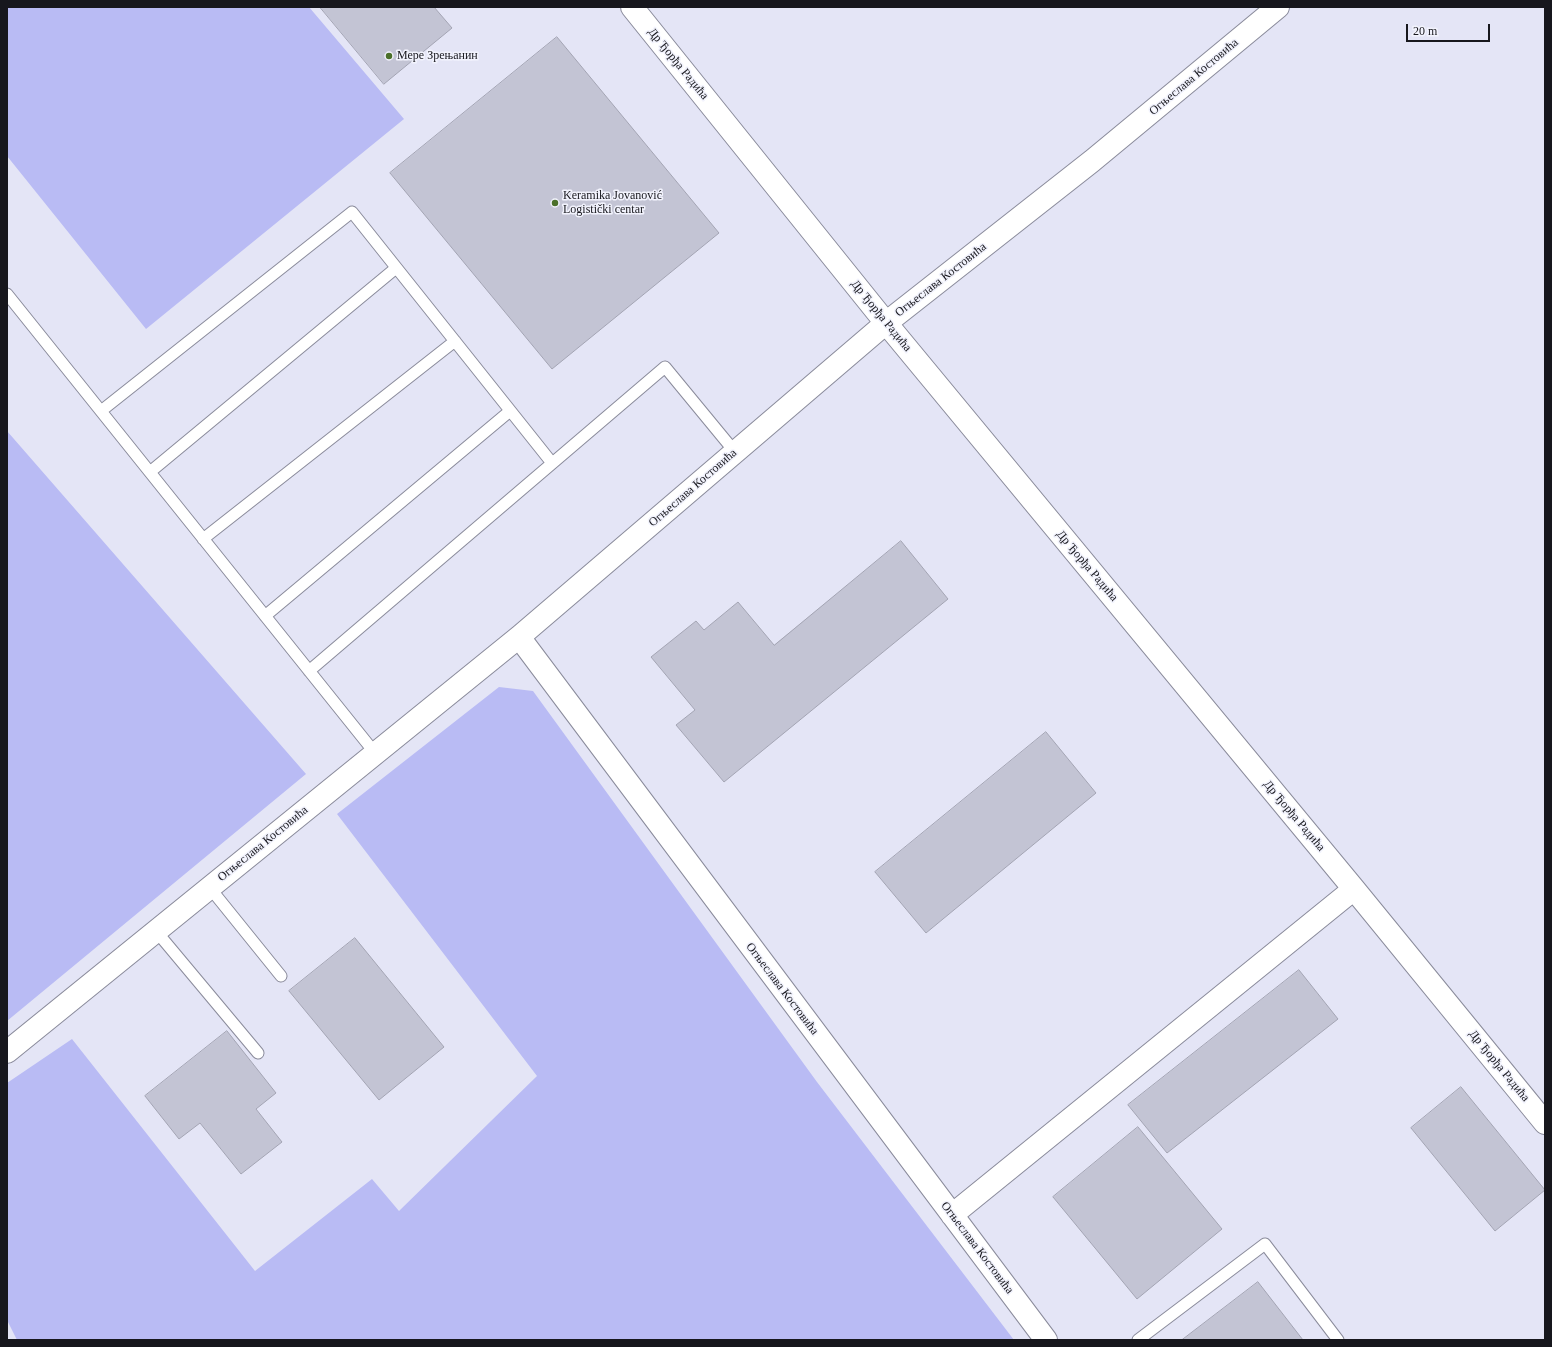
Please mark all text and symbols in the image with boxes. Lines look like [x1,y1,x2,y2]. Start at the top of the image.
scale bar [1408,16,1492,42]
text: 20 m [1413,24,1437,38]
street label: Др Ђорђа Радића [645,25,711,103]
street label: Огњеслава Костовића [1147,36,1241,118]
place label: Мере Зрењанин [397,49,478,63]
marker: Мере Зрењанин [384,51,394,61]
place label: Keramika Jovanović Logistički centar [563,189,662,217]
marker: Keramika Jovanović Logistički centar [550,198,560,208]
street label: Огњеслава Костовића [892,240,990,320]
street label: Др Ђорђа Радића [848,277,914,355]
street label: Огњеслава Костовића [646,446,740,530]
street label: Др Ђорђа Радића [1053,528,1121,604]
street label: Др Ђорђа Радића [1260,778,1328,854]
street label: Огњеслава Костовића [215,803,311,885]
street label: Огњеслава Костовића [743,940,821,1038]
street label: Др Ђорђа Радића [1466,1027,1532,1105]
street label: Огњеслава Костовића [938,1199,1016,1297]

